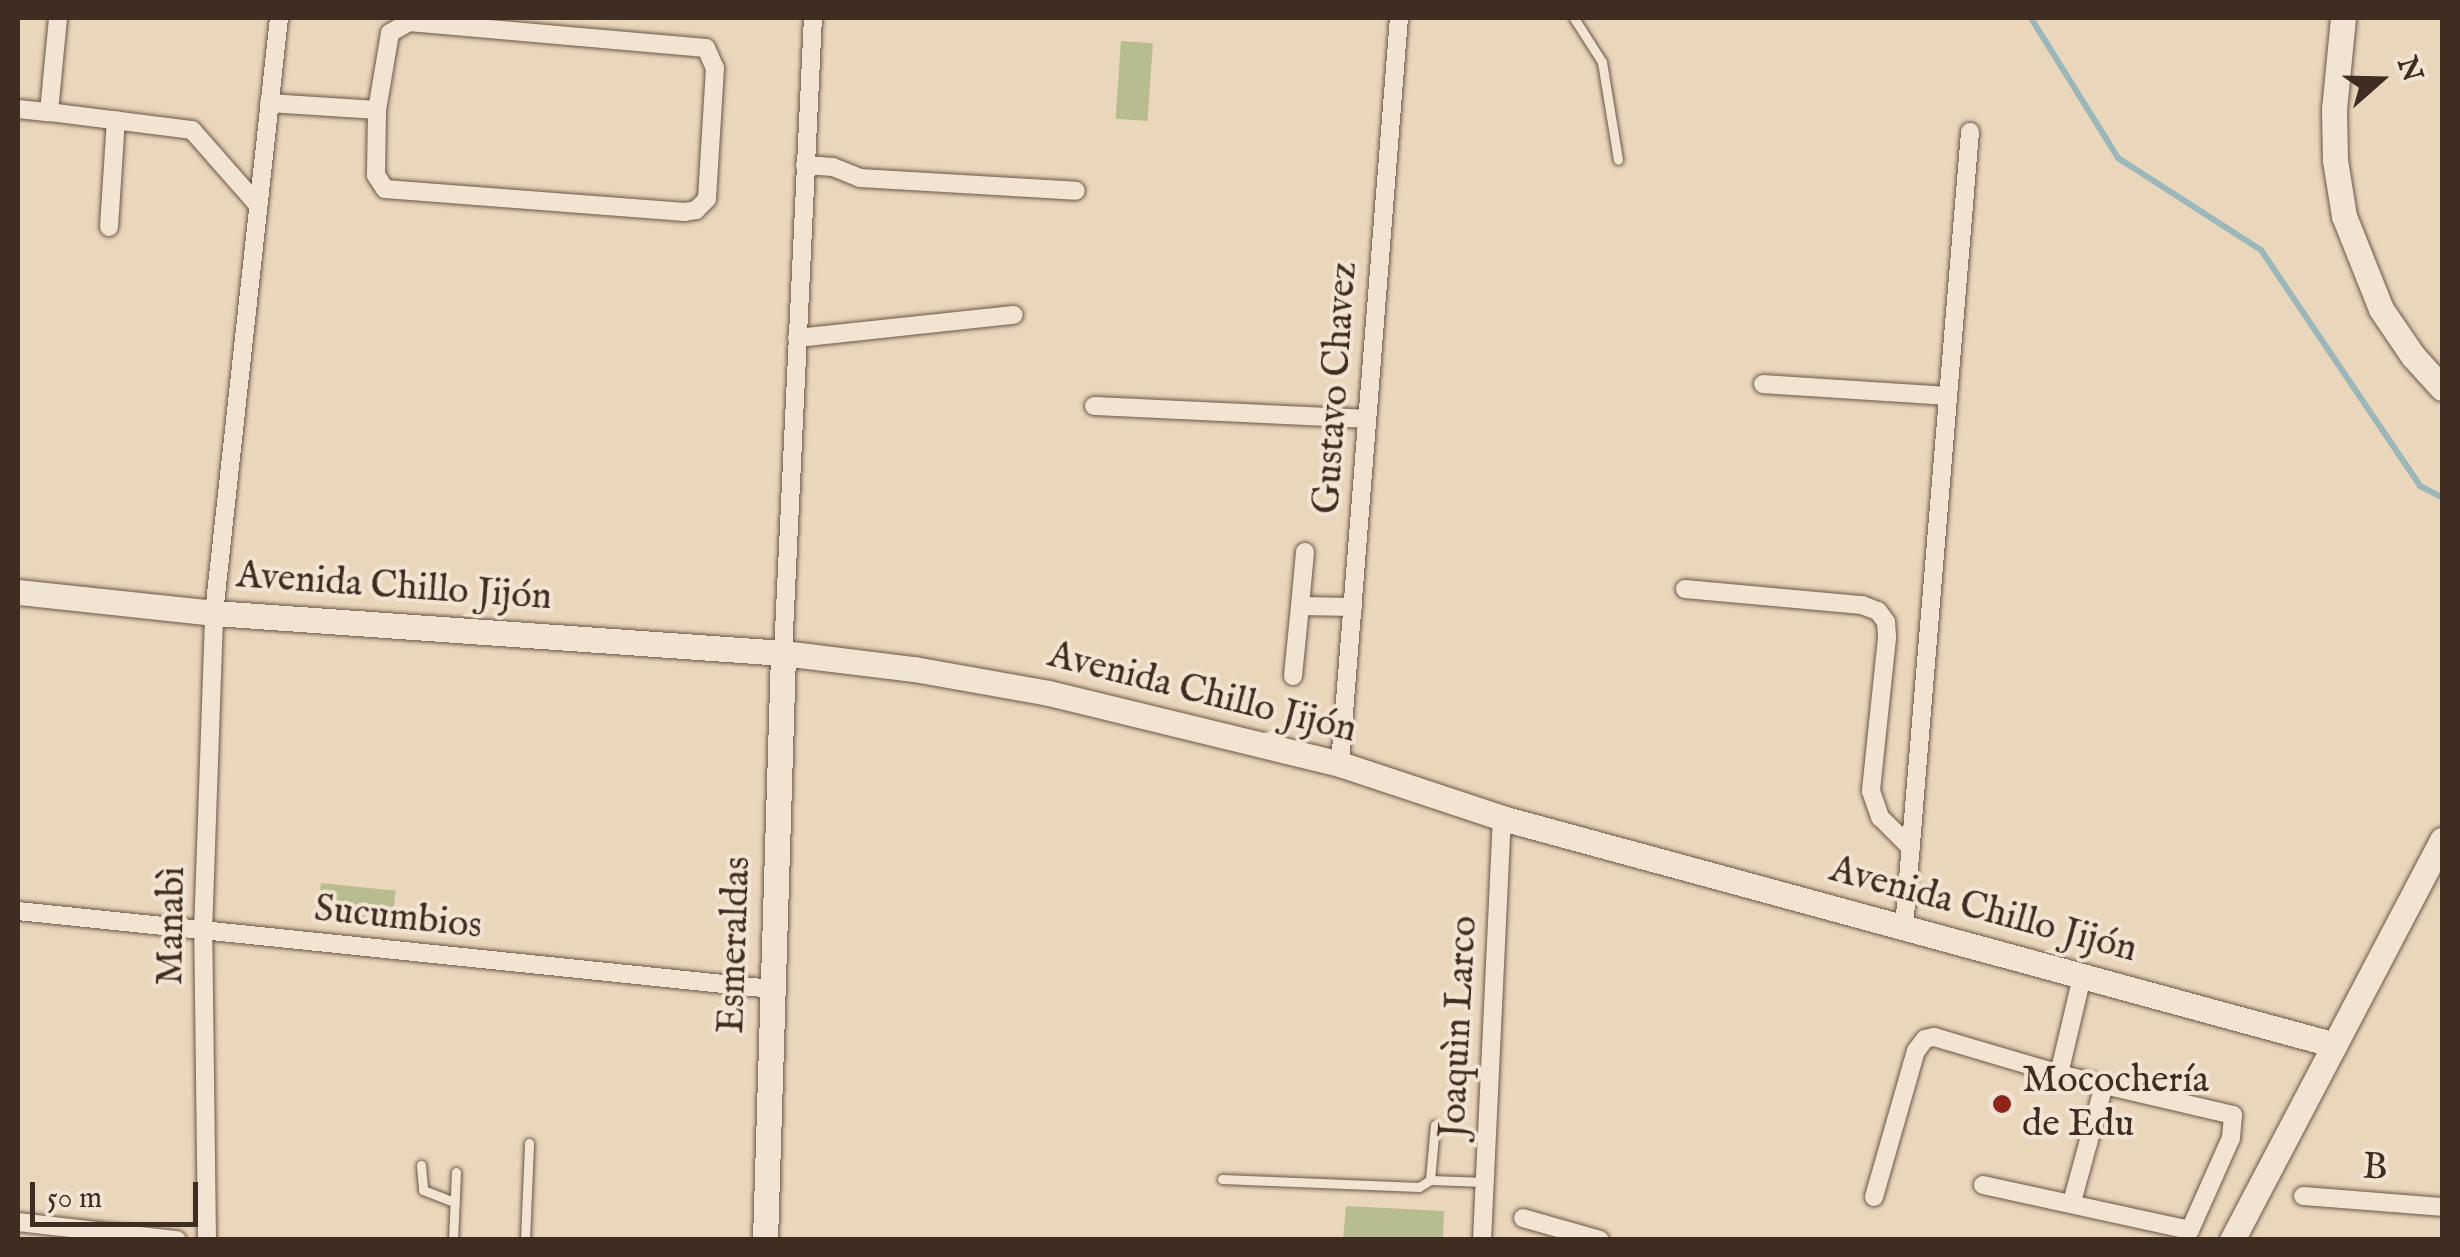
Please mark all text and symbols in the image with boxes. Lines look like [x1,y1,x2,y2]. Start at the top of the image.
north arrow [2330,30,2430,130]
text: N [2388,52,2429,87]
street label: Gustavo Chavez [1305,260,1369,516]
street label: Avenida Chillo Jijón [235,554,553,622]
street label: Avenida Chillo Jijón [1043,634,1361,754]
street label: Avenida Chillo Jijón [1824,848,2142,974]
street label: Esmeraldas [710,856,762,1034]
street label: Manabì [149,866,197,986]
street label: Sucumbios [312,888,484,950]
street label: Joaquìn Larco [1431,915,1489,1139]
place label: Mocochería de Edu [2022,1059,2209,1148]
marker: Mocochería de Edu [1991,1093,2013,1115]
street label: B [2361,1145,2389,1193]
scale bar [35,1162,202,1224]
text: 50 m [47,1180,102,1218]

